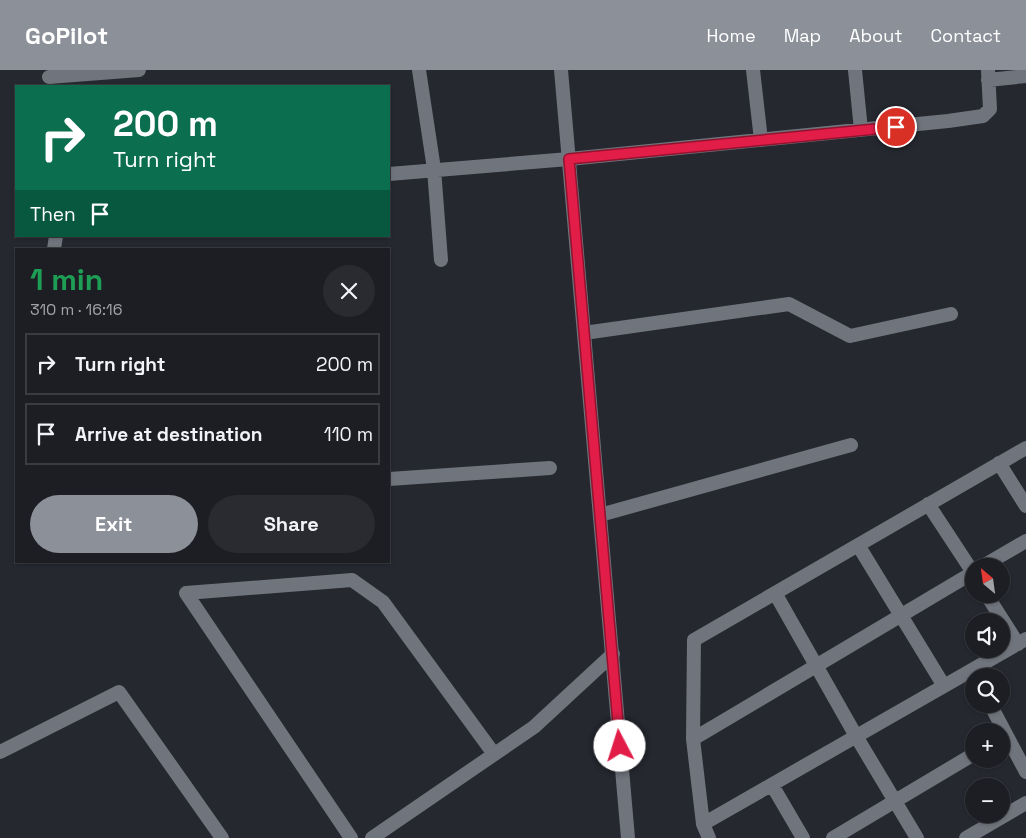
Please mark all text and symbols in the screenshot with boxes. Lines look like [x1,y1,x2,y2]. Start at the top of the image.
text: GoPilot [25,20,108,51]
text: Home [707,24,756,47]
text: Map [784,24,821,47]
text: About [849,24,903,47]
text: Contact [931,24,1001,47]
text: 200 m [113,102,218,146]
icon: right [30,105,95,170]
pin [875,106,917,148]
icon: arrive [882,113,910,141]
text: Turn right [113,145,216,173]
icon: arrive [86,200,114,228]
text: Then [30,202,76,227]
text: 1 min [30,260,103,299]
button: close [323,265,375,317]
text: 310 m · 16:16 [30,299,122,320]
icon: right [32,350,60,378]
text: Turn right [75,352,165,377]
text: 200 m [316,352,373,377]
icon: arrive [32,420,60,448]
text: Arrive at destination [75,422,263,447]
text: 110 m [324,422,373,447]
button: Exit [30,495,198,553]
button: Share [208,495,375,553]
north arrow [965,558,1010,602]
map controls [965,558,1010,823]
button: sound [965,613,1010,658]
button: search [965,668,1010,713]
position arrow [593,719,645,771]
button: + [965,723,1010,768]
button: − [965,778,1010,823]

